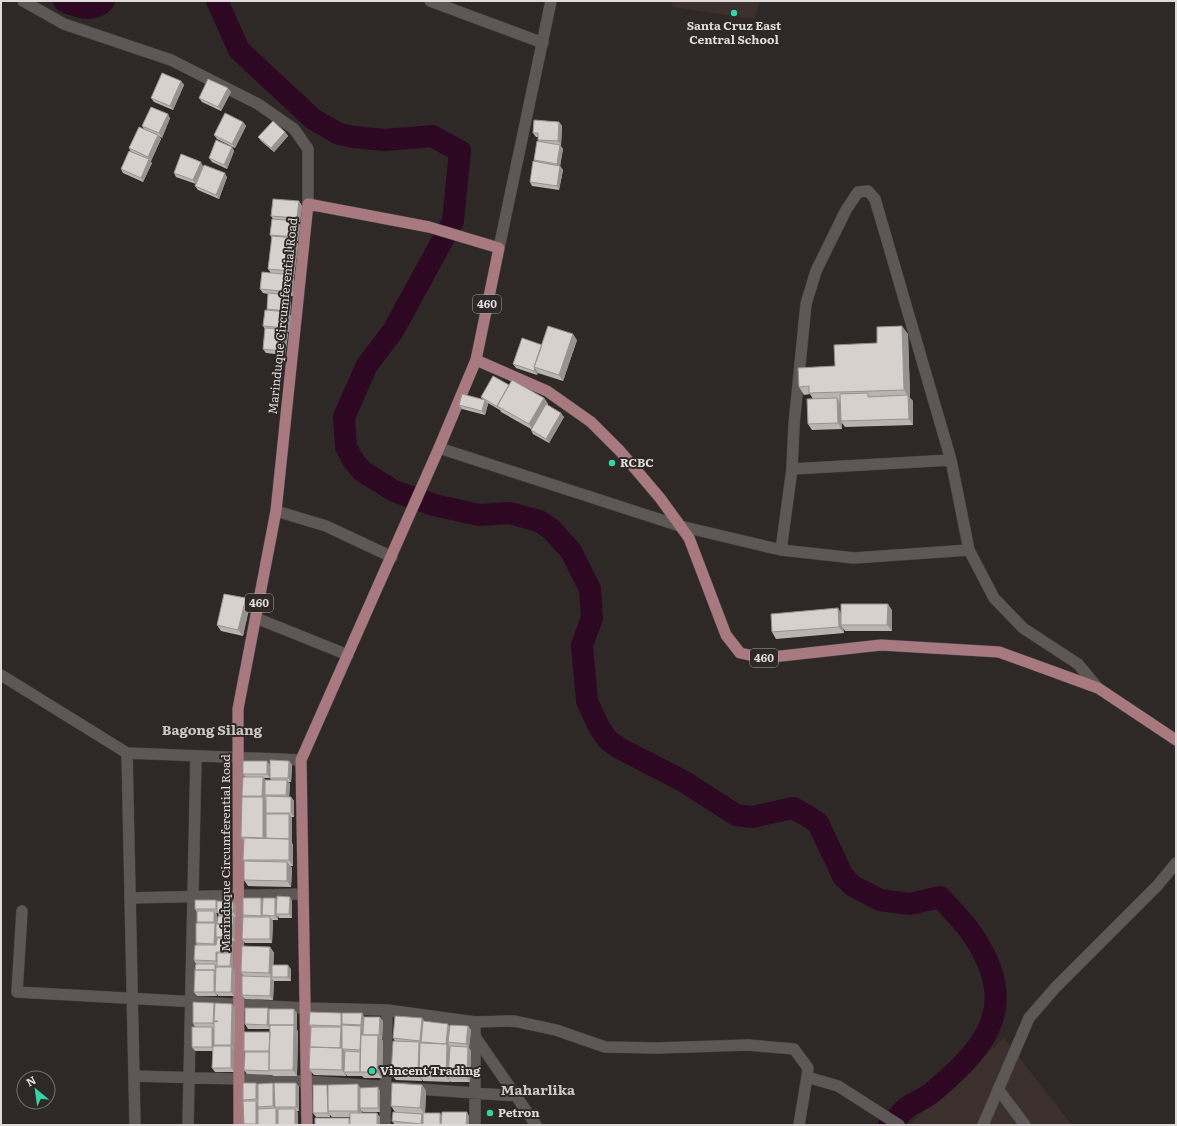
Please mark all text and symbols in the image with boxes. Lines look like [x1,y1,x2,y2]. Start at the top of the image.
marker: Santa Cruz East Central School [729,8,739,18]
place label: Santa Cruz East Central School [687,16,782,48]
street label: Marinduque Circumferential Road [263,216,301,415]
road number: 460 [473,295,501,313]
place label: RCBC [620,453,654,471]
marker: RCBC [607,458,617,468]
road number: 460 [245,594,273,612]
road number: 460 [750,649,778,667]
district label: Bagong Silang [162,719,263,739]
street label: Marinduque Circumferential Road [216,754,234,952]
place label: Vincent Trading [380,1061,481,1079]
marker: Vincent Trading [367,1066,377,1076]
north arrow [16,1070,56,1110]
text: N [23,1071,39,1090]
district label: Maharlika [501,1079,576,1099]
place label: Petron [498,1103,540,1121]
marker: Petron [485,1108,495,1118]

